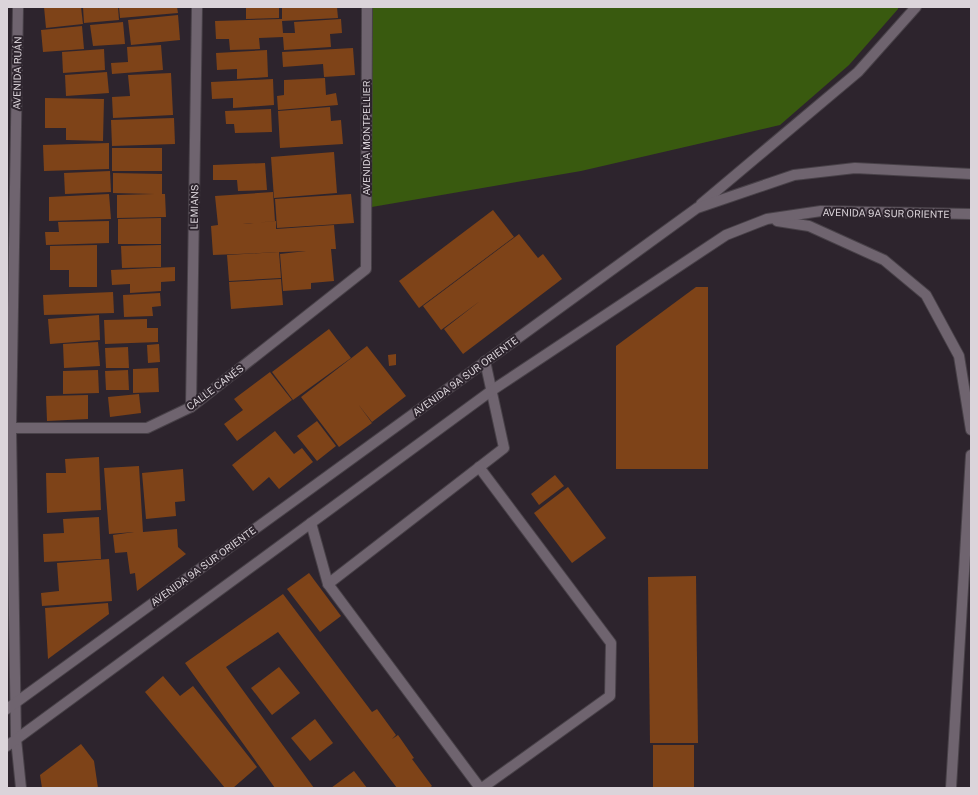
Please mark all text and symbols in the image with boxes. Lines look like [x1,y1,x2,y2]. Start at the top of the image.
street label: AVENIDA RUÁN [10,36,24,110]
street label: AVENIDA MONTPELLIER [360,80,372,196]
street label: LEMIANS [188,184,200,230]
street label: AVENIDA 9A SUR ORIENTE [822,206,950,220]
street label: AVENIDA 9A SUR ORIENTE [410,334,520,418]
street label: CALLE CANÉS [184,361,246,412]
street label: AVENIDA 9A SUR ORIENTE [148,524,258,608]

